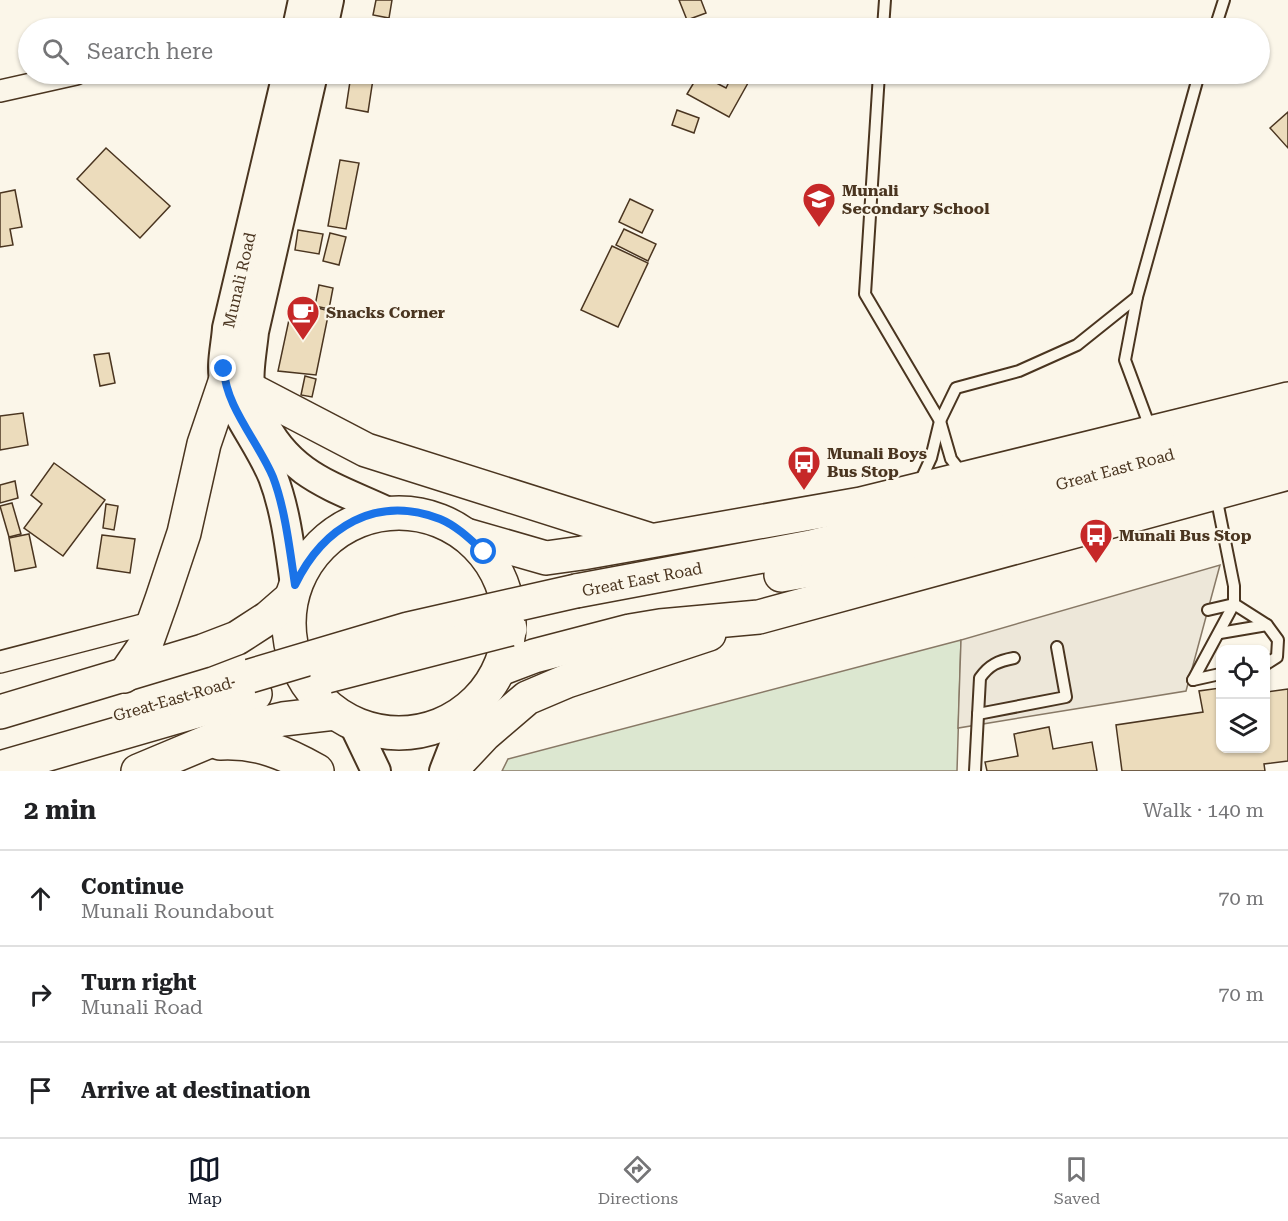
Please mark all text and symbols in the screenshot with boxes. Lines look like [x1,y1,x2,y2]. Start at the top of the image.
search box [18,18,1270,84]
icon: search [39,35,72,68]
text: Search here [87,39,213,64]
school or university icon: Munali Secondary School [801,181,837,228]
place label: Munali Secondary School [842,181,990,218]
street label: Munali Road [219,230,260,330]
cafe icon: Snacks Corner [285,294,321,341]
place label: Snacks Corner [326,303,445,322]
route end [210,355,236,381]
bus stop icon: Munali Boys Bus Stop [786,444,822,491]
place label: Munali Boys Bus Stop [827,444,927,481]
street label: Great East Road [1054,445,1177,494]
bus stop icon: Munali Bus Stop [1078,517,1114,564]
place label: Munali Bus Stop [1119,526,1252,545]
route start [470,538,496,564]
street label: Great East Road [580,559,704,600]
map controls [1216,645,1270,753]
button: locate [1216,645,1270,699]
street label: Great East Road [111,674,233,725]
button: layers [1216,699,1270,753]
text: 2 min [24,795,96,825]
text: Walk · 140 m [1143,798,1264,822]
text: Continue [81,874,184,899]
icon: ahead [24,882,57,915]
text: 70 m [1218,886,1264,910]
text: Munali Roundabout [81,899,274,923]
text: Turn right [81,970,196,995]
icon: right [24,978,57,1011]
text: 70 m [1218,982,1264,1006]
text: Munali Road [81,995,203,1019]
icon: arrive [24,1074,57,1107]
text: Arrive at destination [81,1078,310,1103]
tab: Map [188,1153,222,1208]
tab: Directions [598,1153,678,1208]
tab: Saved [1054,1153,1100,1208]

